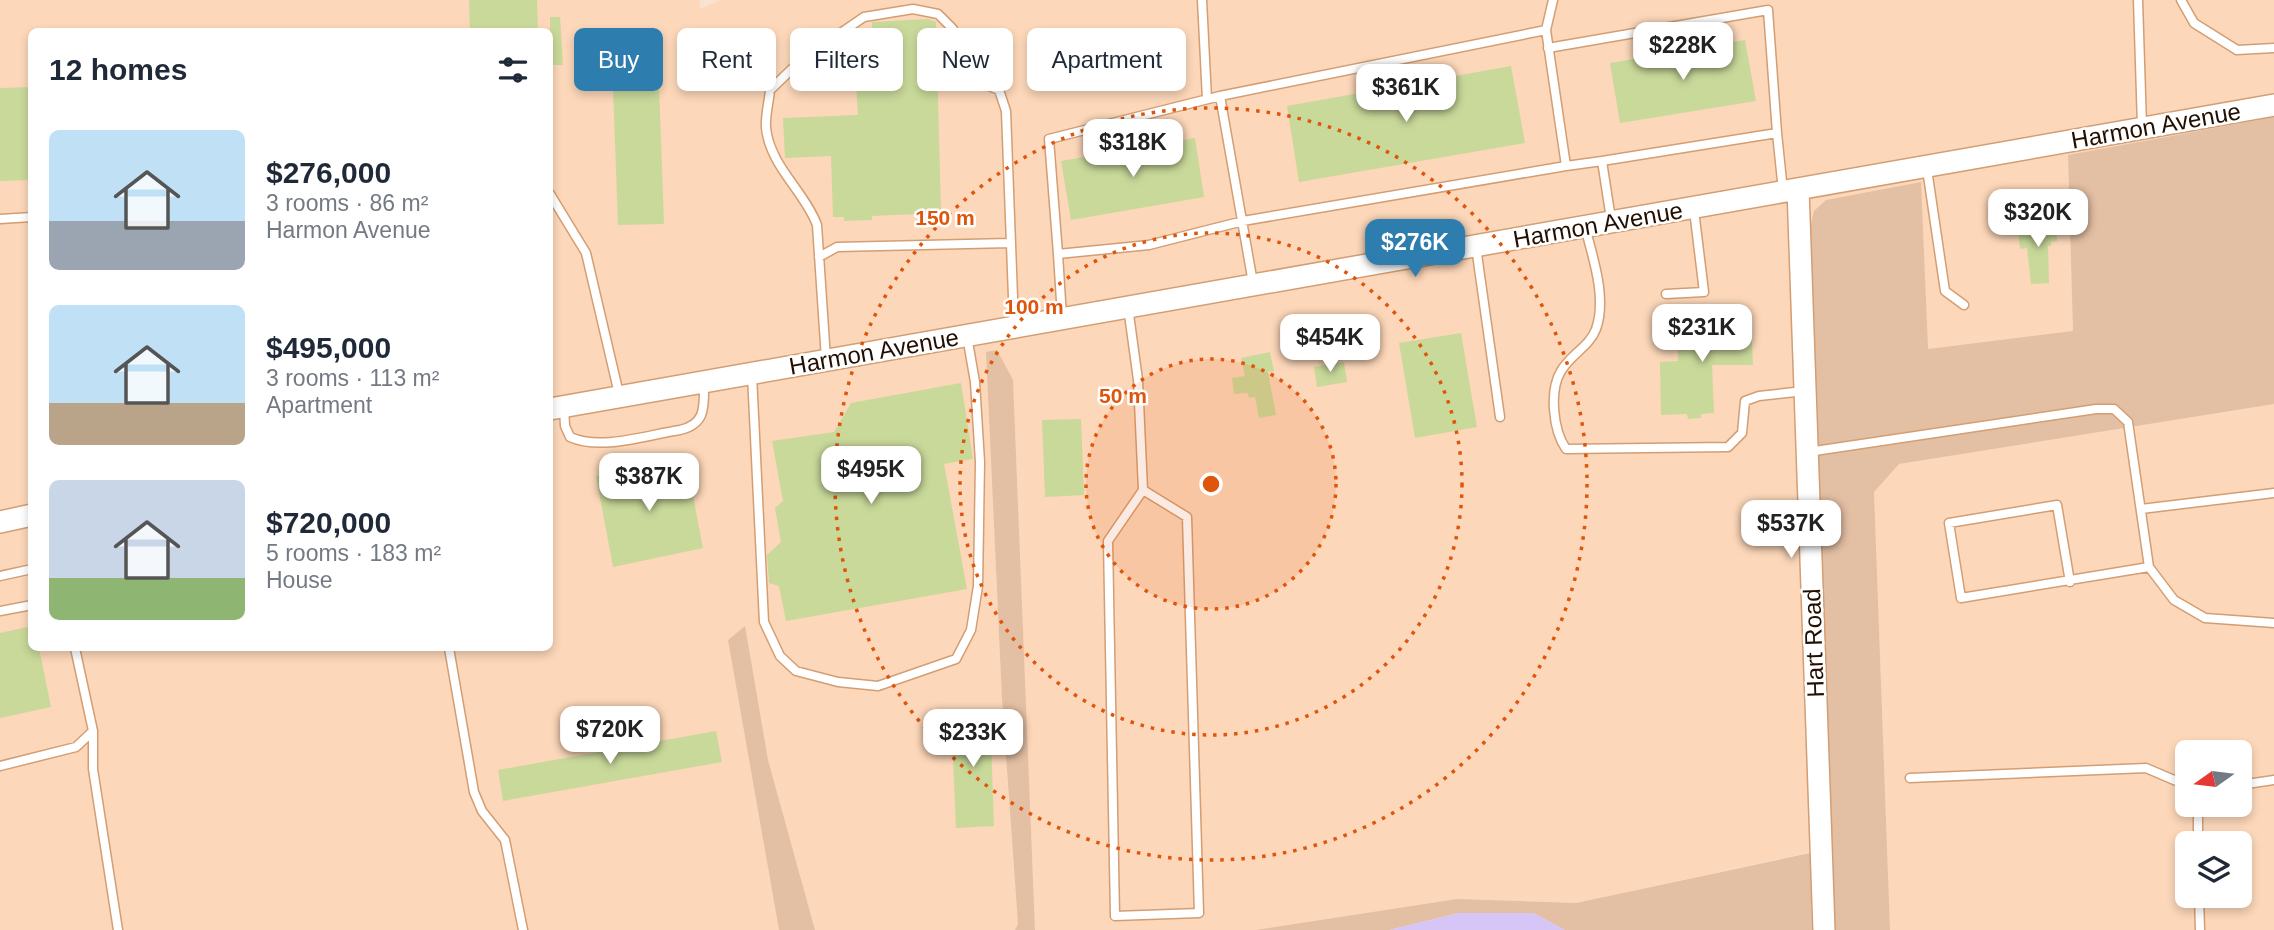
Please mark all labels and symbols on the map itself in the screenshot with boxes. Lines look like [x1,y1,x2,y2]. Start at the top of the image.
pin: $228K [1634,22,1732,82]
pin: $361K [1357,64,1455,124]
street label: Harmon Avenue [2069,97,2243,154]
pin: $318K [1084,120,1182,179]
pin: $320K [1989,190,2087,249]
street label: Harmon Avenue [1511,196,1685,253]
text: 150 m [915,206,975,229]
pin: $276K [1366,219,1464,279]
text: 100 m [1004,295,1064,318]
pin: $231K [1653,304,1751,364]
pin: $454K [1281,314,1379,374]
street label: Harmon Avenue [787,323,961,380]
text: 50 m [1099,384,1147,407]
pin: $495K [822,447,920,506]
pin: $387K [600,454,698,513]
centre of rings [1199,472,1223,496]
pin: $537K [1742,500,1840,560]
street label: Hart Road [1798,588,1829,698]
pin: $720K [561,706,659,766]
pin: $233K [924,710,1022,769]
north arrow [2175,740,2252,817]

